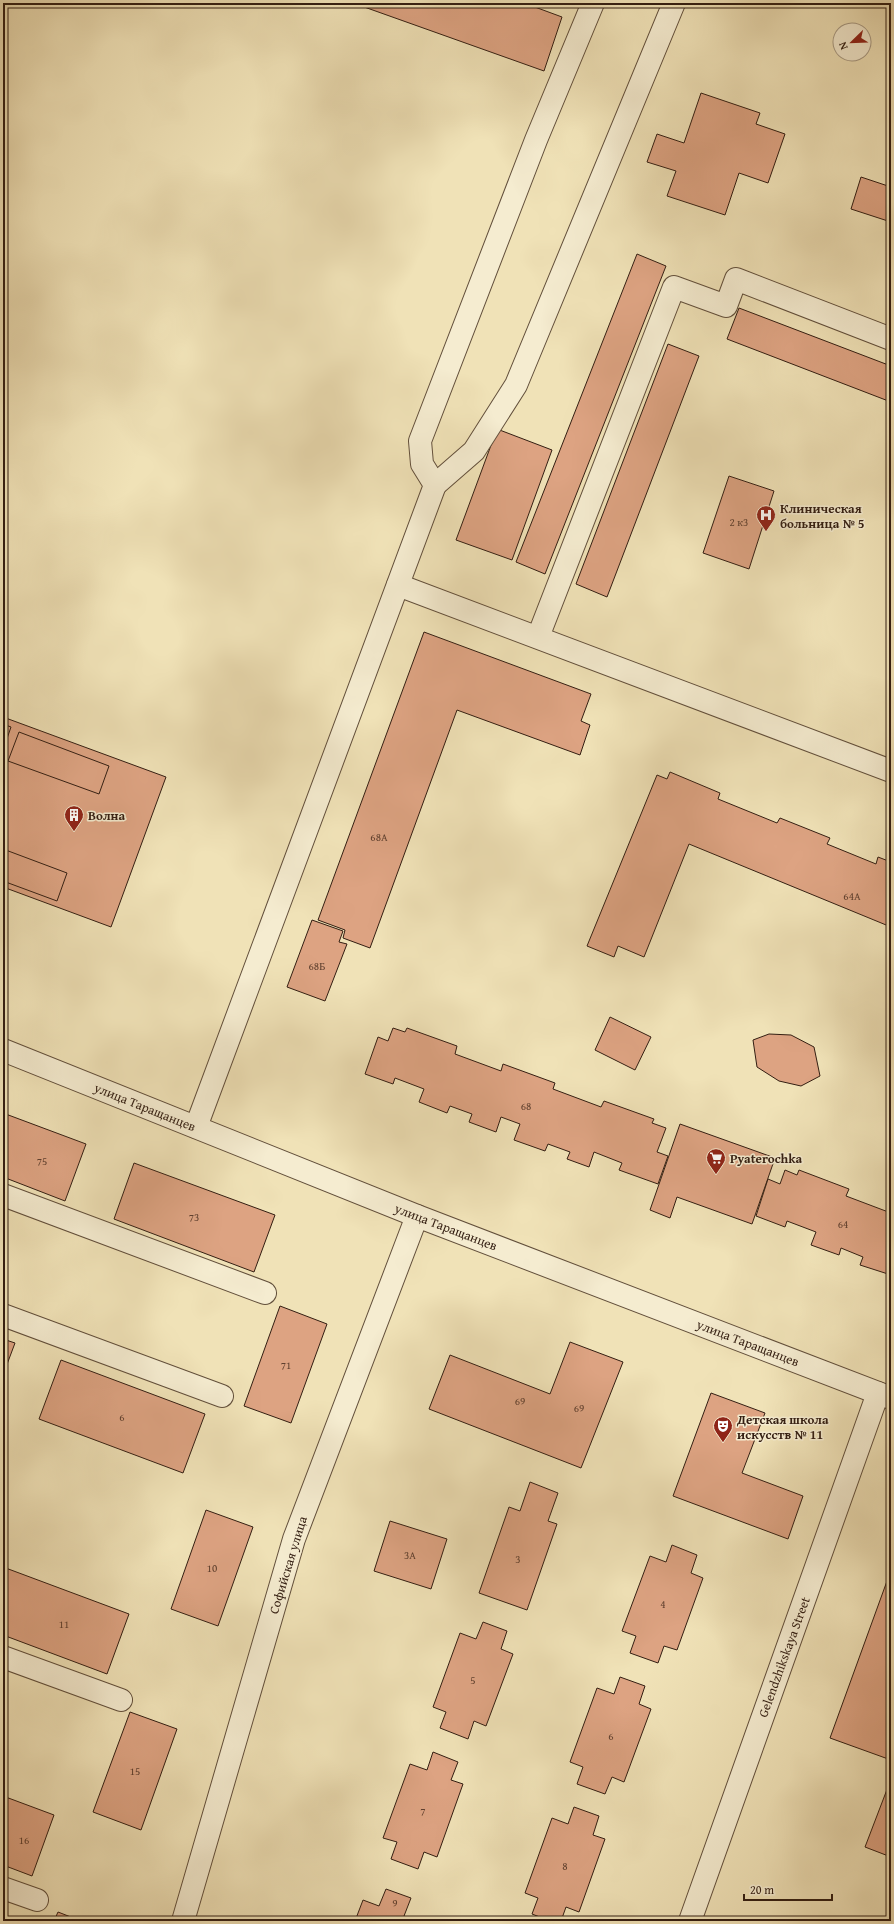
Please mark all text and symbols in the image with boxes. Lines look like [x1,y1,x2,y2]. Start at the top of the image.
north arrow [832,22,872,62]
text: N [834,39,852,52]
place label: Клиническая больница № 5 [780,499,865,533]
hospital icon: Клиническая больница № 5 [755,504,777,532]
house number: 2 к3 [730,514,748,530]
building icon: Волна [63,804,85,832]
place label: Волна [88,806,126,825]
house number: 68А [370,829,388,845]
house number: 64А [843,888,861,904]
house number: 68Б [309,958,325,974]
street label: улица Таращанцев [90,1078,199,1136]
house number: 68 [521,1098,531,1114]
supermarket icon: Pyaterochka [705,1147,727,1175]
place label: Pyaterochka [730,1149,803,1168]
house number: 75 [37,1153,47,1169]
street label: улица Таращанцев [391,1198,500,1255]
house number: 73 [189,1209,199,1225]
house number: 64 [838,1216,848,1232]
street label: улица Таращанцев [693,1314,802,1371]
house number: 71 [281,1357,291,1373]
house number: 69 [515,1393,525,1409]
house number: 69 [574,1400,584,1416]
house number: 6 [119,1409,125,1425]
place label: Детская школа искусств № 11 [736,1410,829,1444]
theatre icon: Детская школа искусств № 11 [712,1415,734,1443]
street label: Софийская улица [264,1513,312,1616]
house number: 3А [404,1547,416,1563]
house number: 3 [515,1551,521,1567]
house number: 10 [207,1560,217,1576]
street label: Gelendzhikskaya Street [753,1594,815,1720]
house number: 4 [660,1596,666,1612]
house number: 11 [59,1616,69,1632]
house number: 5 [470,1672,476,1688]
house number: 6 [608,1728,614,1744]
house number: 15 [130,1763,140,1779]
house number: 7 [420,1803,426,1819]
house number: 16 [19,1832,29,1848]
house number: 8 [562,1858,568,1874]
scale bar [744,1876,832,1902]
text: 20 m [750,1881,774,1898]
house number: 9 [392,1895,398,1911]

